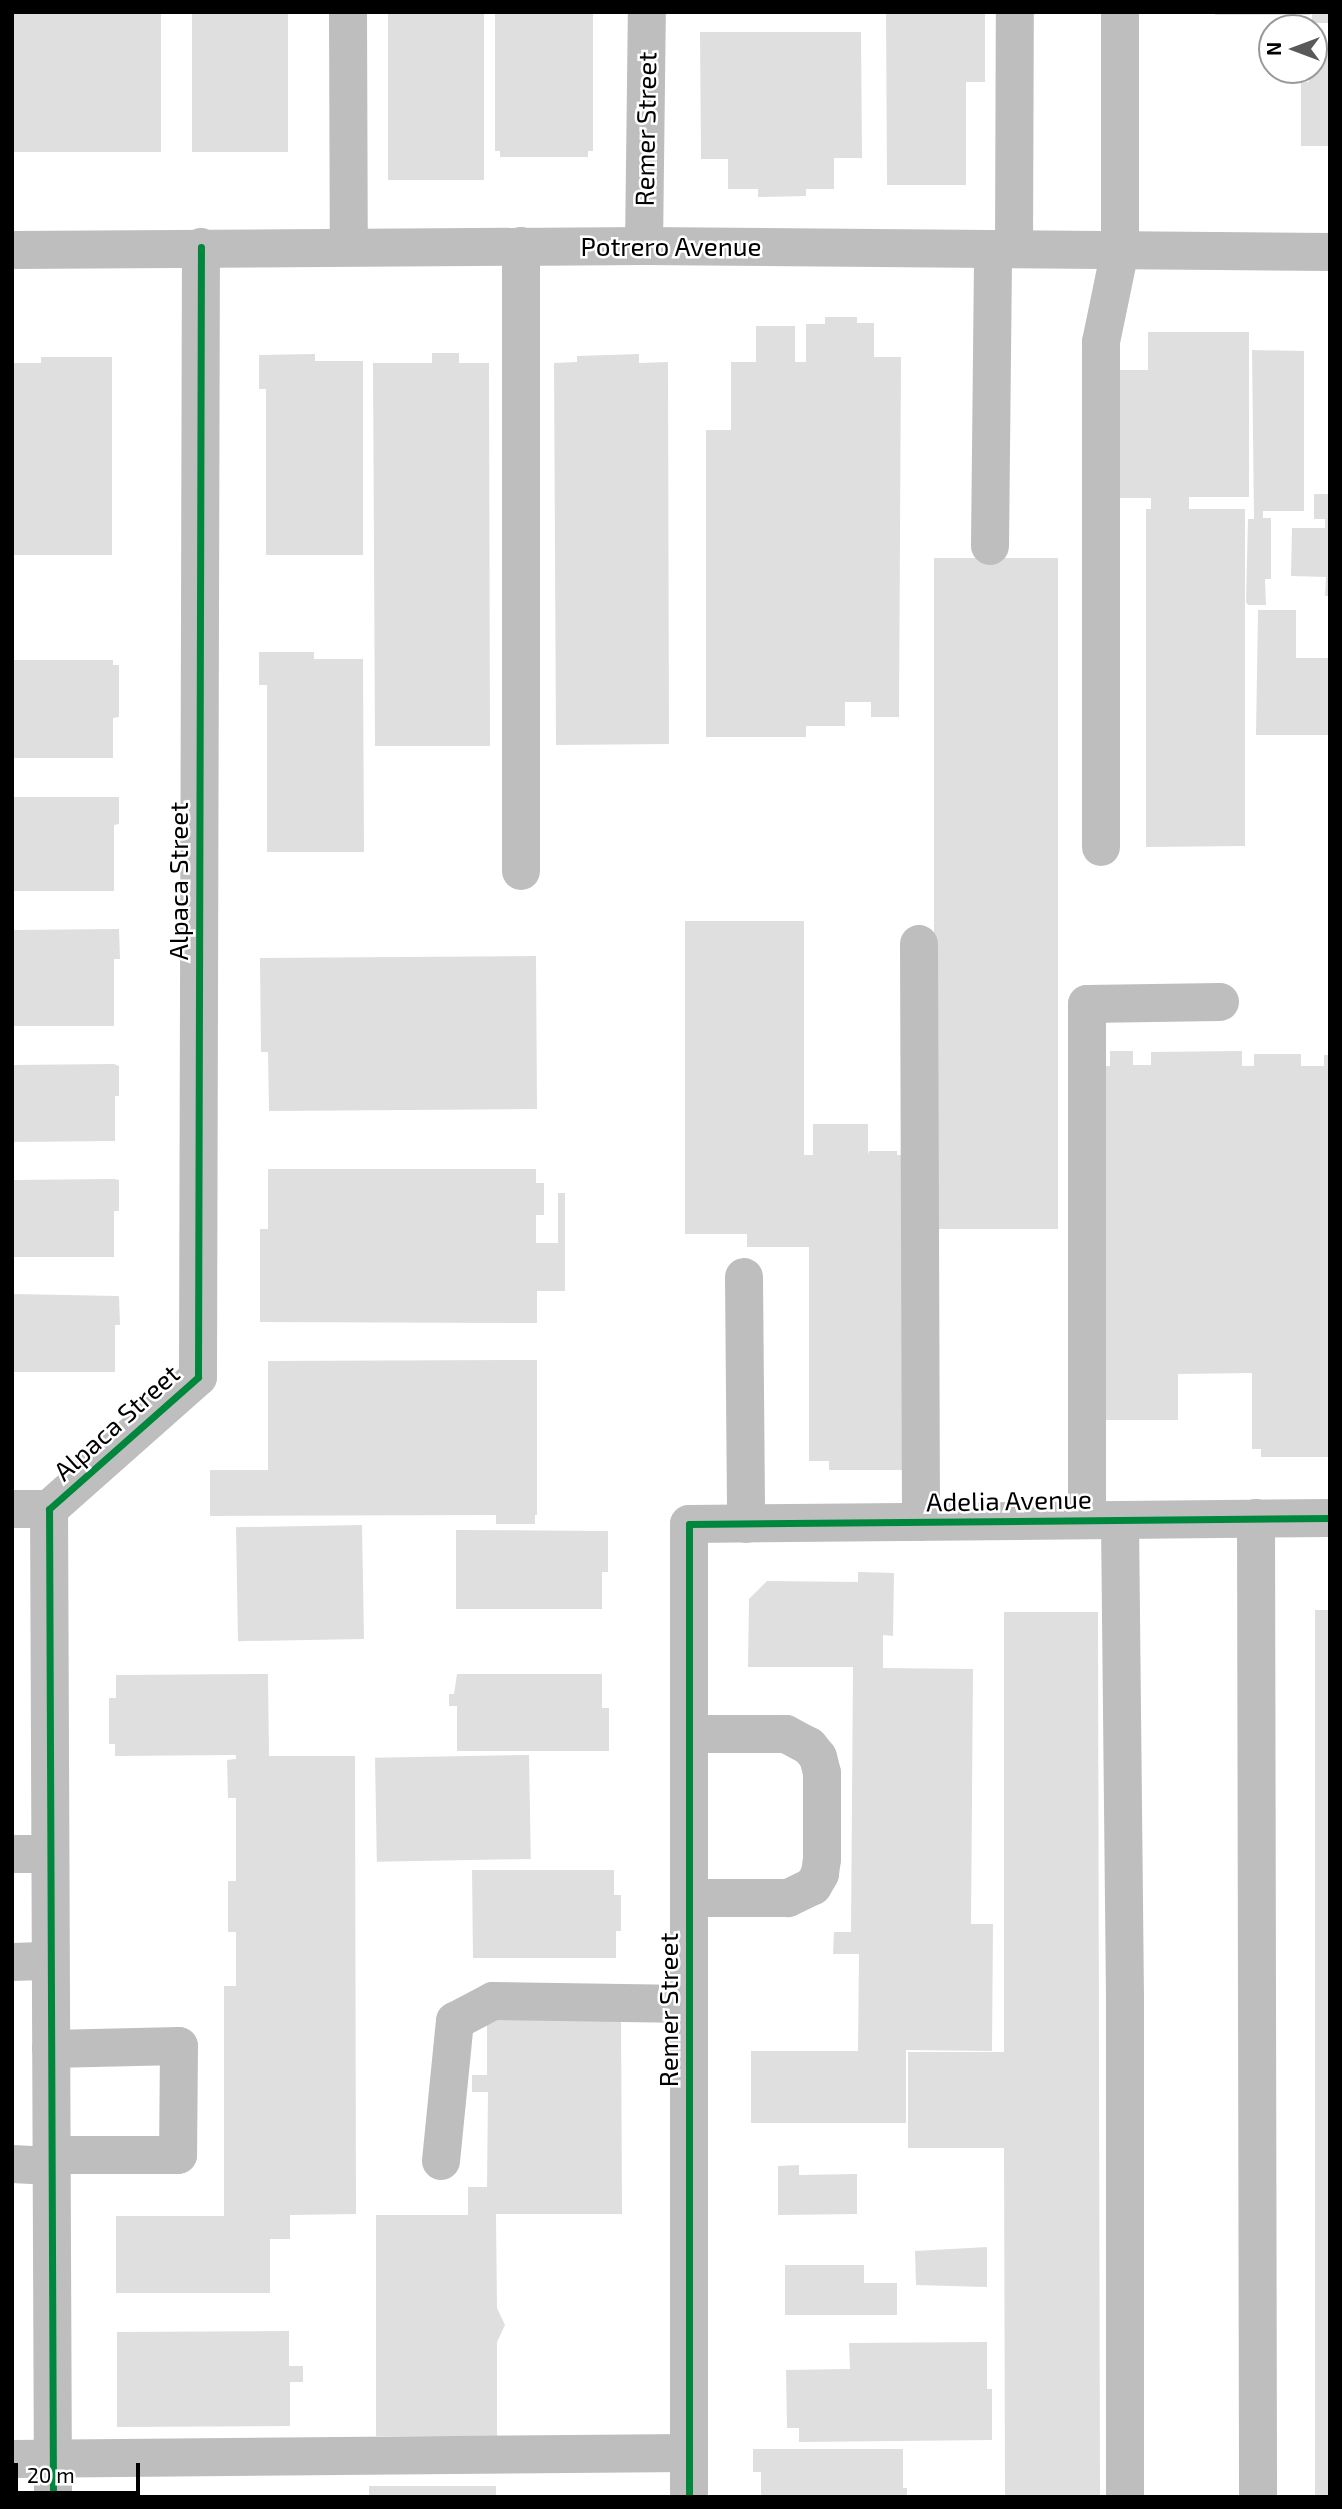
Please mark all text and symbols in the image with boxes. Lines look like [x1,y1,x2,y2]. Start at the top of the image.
north arrow [1258,14,1328,84]
text: N [1262,42,1285,56]
street label: Remer Street [628,51,662,207]
street label: Potrero Avenue [580,230,762,262]
street label: Alpaca Street [162,802,194,960]
street label: Alpaca Street [47,1357,185,1487]
street label: Adelia Avenue [926,1483,1092,1517]
street label: Remer Street [652,1932,684,2088]
scale bar [18,2450,144,2494]
text: 20 m [27,2462,75,2487]

